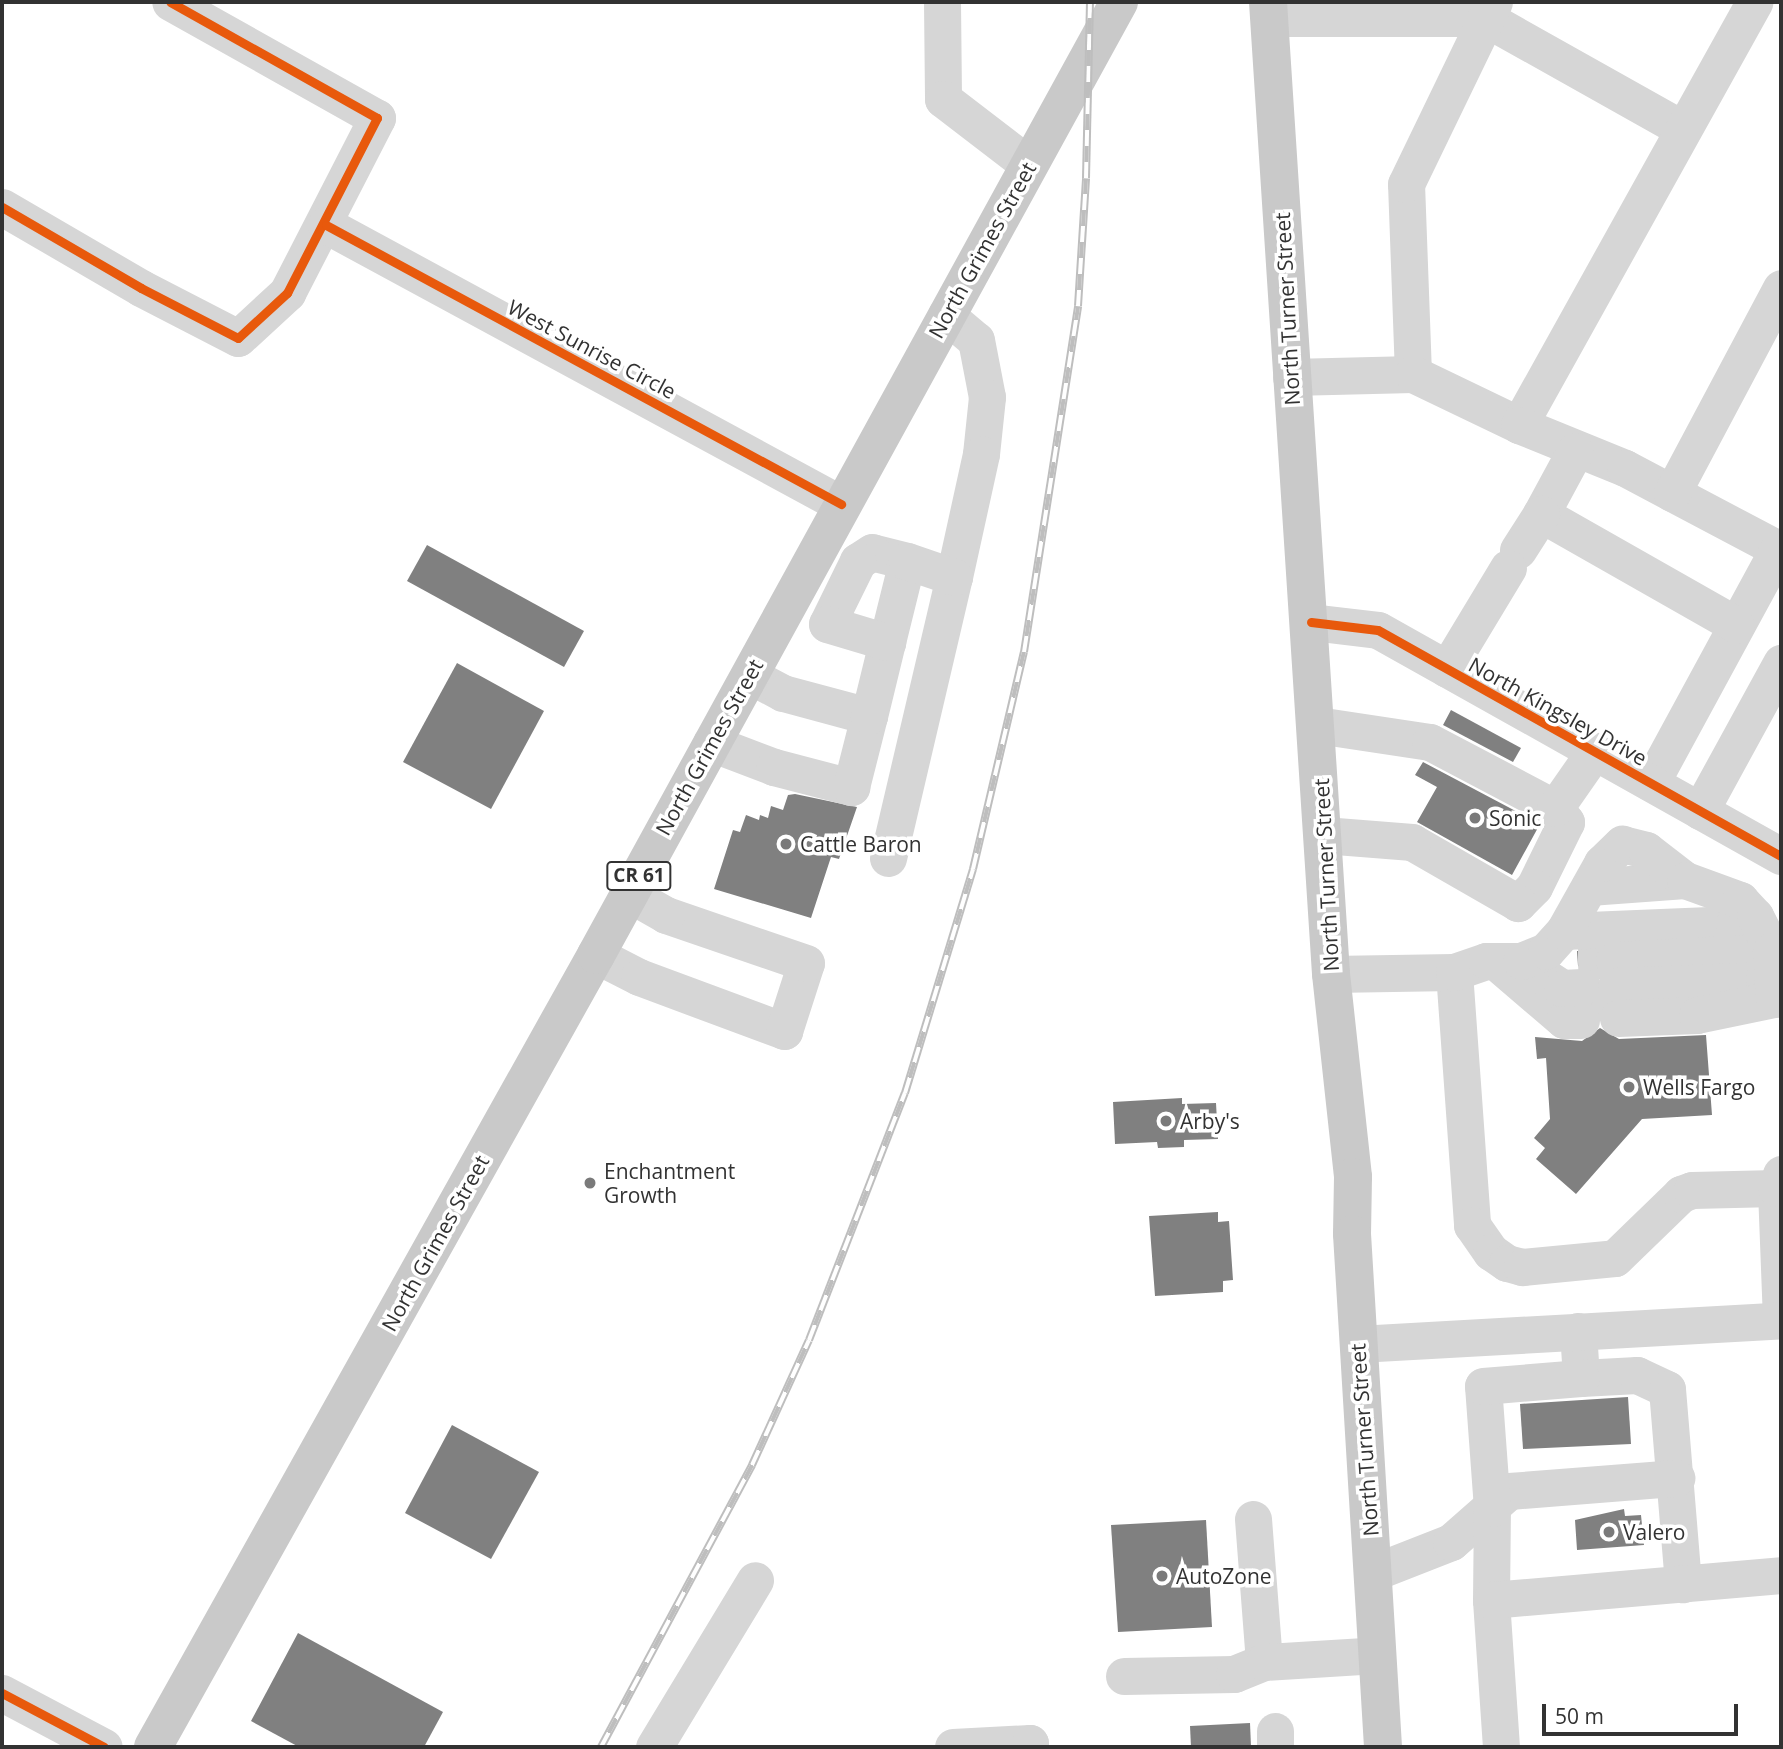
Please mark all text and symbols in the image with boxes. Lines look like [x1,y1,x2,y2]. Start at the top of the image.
street label: North Grimes Street [923,158,1041,342]
street label: North Turner Street [1269,212,1305,406]
street label: West Sunrise Circle [504,294,680,404]
street label: North Kingsley Drive [1465,652,1651,770]
street label: North Grimes Street [650,655,768,839]
street label: North Turner Street [1308,778,1344,972]
place label: Sonic [1489,805,1541,831]
marker: Sonic [1467,810,1483,826]
place label: Cattle Baron [800,831,922,857]
marker: Cattle Baron [778,836,794,852]
road number: CR 61 [606,860,672,891]
place label: Wells Fargo [1643,1074,1755,1100]
marker: Wells Fargo [1621,1079,1637,1095]
place label: Arby's [1180,1108,1240,1134]
marker: Arby's [1158,1113,1174,1129]
street label: North Grimes Street [376,1151,494,1335]
place label: Enchantment Growth [604,1158,735,1208]
marker: Enchantment Growth [582,1175,598,1191]
street label: North Turner Street [1345,1343,1383,1537]
place label: Valero [1623,1519,1685,1545]
marker: Valero [1601,1524,1617,1540]
place label: AutoZone [1176,1563,1272,1589]
marker: AutoZone [1154,1568,1170,1584]
scale bar [1545,1690,1741,1734]
text: 50 m [1555,1702,1604,1730]

